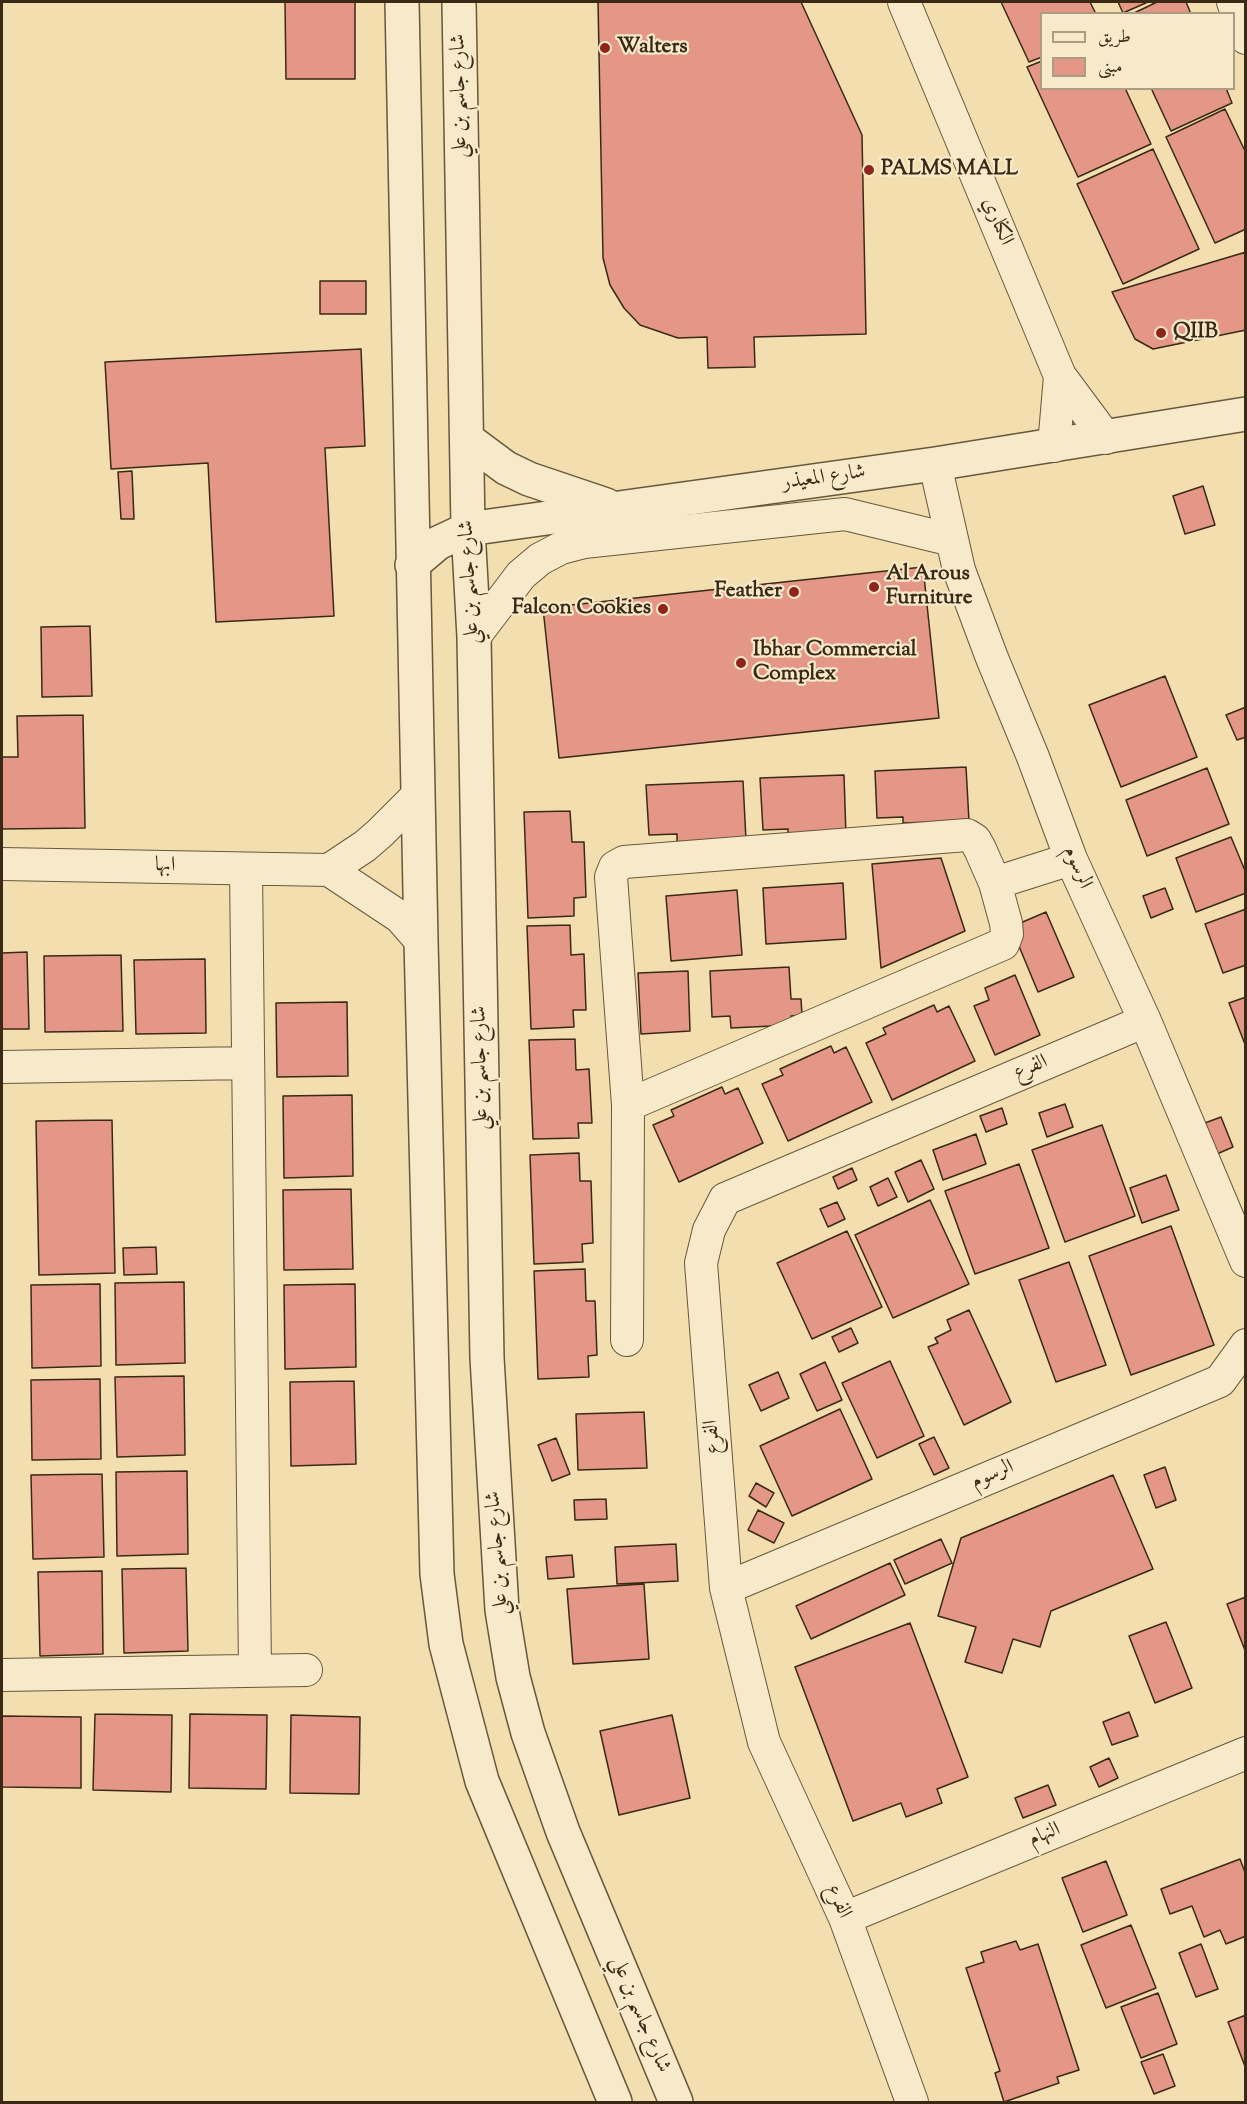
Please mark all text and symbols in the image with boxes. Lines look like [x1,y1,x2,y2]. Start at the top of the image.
legend [1040,12,1235,90]
text: طريق [1098,25,1131,51]
street label: شارع جاسم بن علي [447,34,475,158]
place label: Walters [617,35,688,61]
marker: Walters [598,41,612,55]
text: مبنى [1098,55,1123,81]
place label: PALMS MALL [881,157,1018,183]
marker: PALMS MALL [862,163,876,177]
street label: الكناري [975,194,1017,250]
place label: QIIB [1173,320,1218,346]
marker: QIIB [1154,326,1168,340]
street label: شارع المعيذر [781,461,867,497]
street label: شارع جاسم بن علي [455,519,487,645]
place label: Al Arous Furniture [886,562,972,612]
place label: Feather [714,579,782,605]
marker: Al Arous Furniture [867,580,881,594]
marker: Feather [787,585,801,599]
place label: Falcon Cookies [512,596,651,622]
marker: Falcon Cookies [656,602,670,616]
place label: Ibhar Commercial Complex [753,638,917,688]
marker: Ibhar Commercial Complex [734,656,748,670]
street label: الرسوم [1056,843,1096,893]
street label: ابها [155,854,175,880]
street label: شارع جاسم بن علي [468,1006,496,1130]
street label: الفرع [1010,1051,1052,1087]
street label: الفرع [700,1419,728,1455]
street label: الرسوم [968,1456,1018,1496]
street label: شارع جاسم بن علي [482,1490,516,1616]
street label: النهام [1025,1818,1065,1854]
street label: الفرع [818,1881,856,1923]
street label: شارع جاسم بن علي [603,1953,675,2077]

